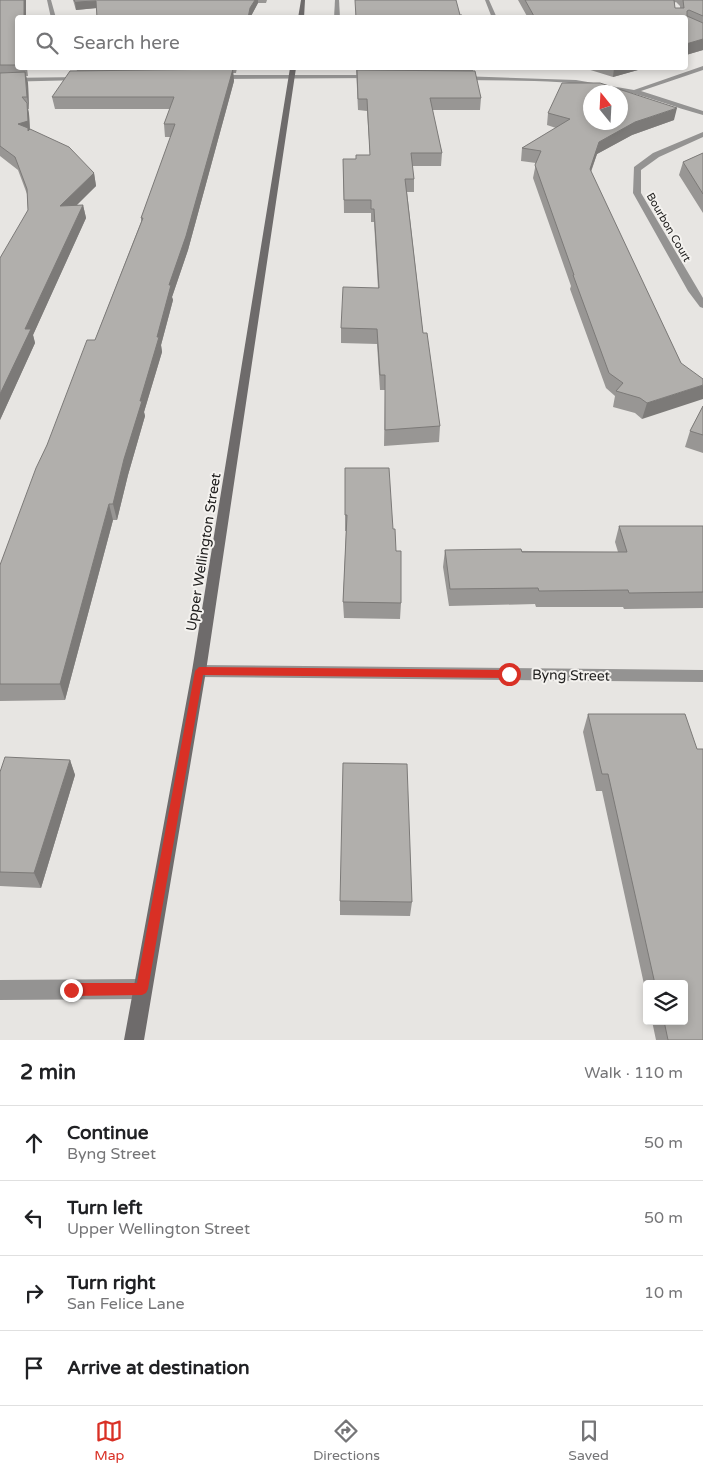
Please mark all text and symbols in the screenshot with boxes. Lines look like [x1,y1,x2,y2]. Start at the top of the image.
search box [15,15,688,70]
icon: search [33,29,61,57]
text: Search here [73,32,180,54]
north arrow [583,85,628,130]
street label: Bourbon Court [644,190,694,264]
street label: Upper Wellington Street [183,471,225,633]
route start [498,663,521,686]
street label: Byng Street [532,666,611,685]
route end [60,979,83,1002]
map controls [643,980,688,1025]
button: layers [643,980,688,1025]
text: 2 min [20,1060,76,1085]
text: Walk · 110 m [584,1063,683,1083]
text: Continue [67,1122,149,1144]
icon: ahead [20,1129,48,1157]
text: 50 m [644,1133,683,1153]
text: Byng Street [67,1144,156,1164]
text: Turn left [67,1197,143,1219]
icon: left [20,1204,48,1232]
text: 50 m [644,1208,683,1228]
text: Upper Wellington Street [67,1219,250,1239]
text: Turn right [67,1272,155,1294]
icon: right [20,1279,48,1307]
text: 10 m [644,1283,683,1303]
text: San Felice Lane [67,1294,185,1314]
icon: arrive [20,1354,48,1382]
text: Arrive at destination [67,1357,250,1379]
tab: Map [94,1417,124,1464]
tab: Directions [313,1417,380,1464]
tab: Saved [568,1417,609,1464]

